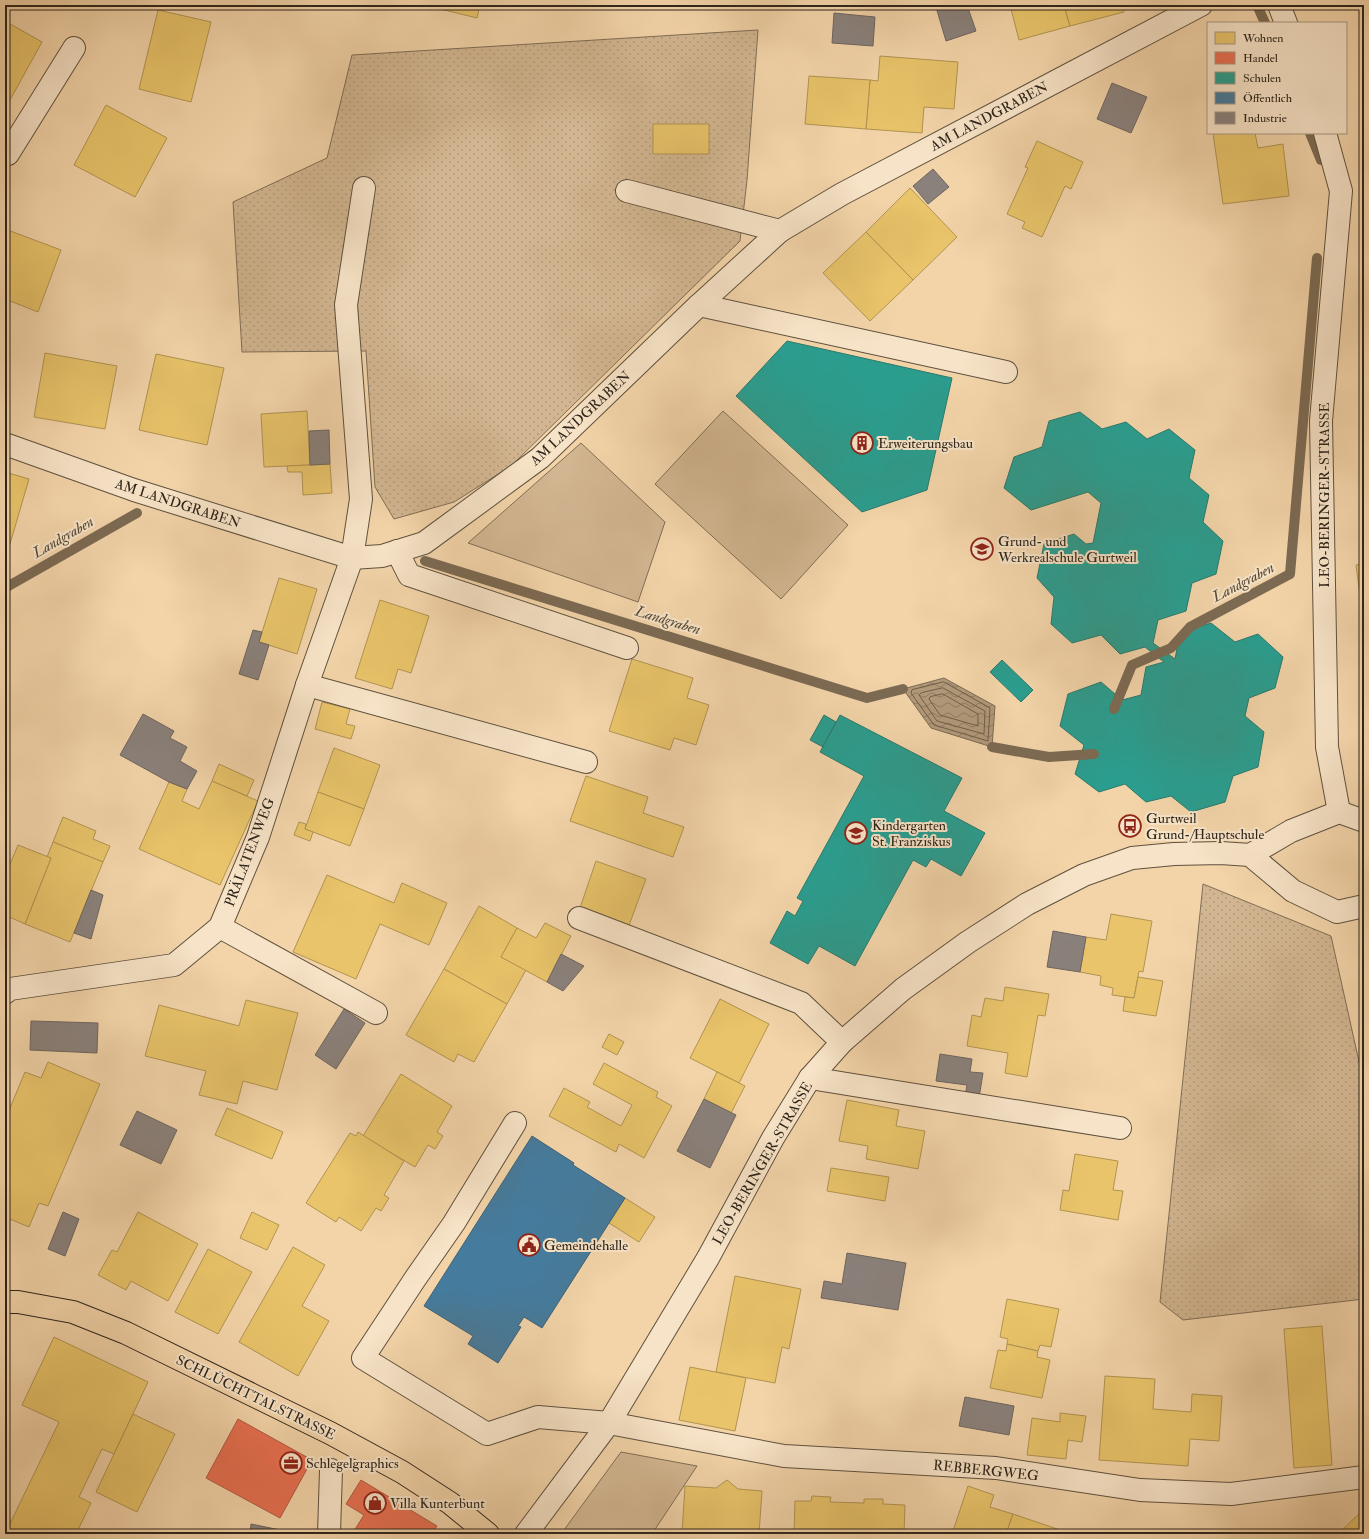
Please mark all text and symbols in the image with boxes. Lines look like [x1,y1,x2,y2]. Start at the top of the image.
legend [1207,22,1347,134]
text: Wohnen [1242,31,1284,46]
text: Handel [1243,51,1278,66]
text: Schulen [1243,71,1281,86]
street label: AM LANDGRABEN [927,78,1051,155]
text: Öffentlich [1243,91,1293,106]
text: Industrie [1243,111,1287,126]
street label: AM LANDGRABEN [526,367,634,470]
street label: LEO-BERINGER-STRASSE [1316,402,1333,588]
building icon: Erweiterungsbau [849,430,875,456]
place label: Erweiterungsbau [878,435,973,452]
street label: AM LANDGRABEN [112,475,243,532]
water label: Landgraben [28,512,97,563]
place label: Grund- und Werkrealschule Gurtweil [997,533,1137,566]
school or university icon: Grund- und Werkrealschule Gurtweil [969,536,995,562]
water label: Landgraben [1208,558,1278,607]
water label: Landgraben [632,601,703,639]
street label: PRÄLATENWEG [221,795,278,909]
place label: Gurtweil Grund-/Hauptschule [1146,810,1264,844]
bus stop icon: Gurtweil Grund-/Hauptschule [1117,813,1143,839]
place label: Kindergarten St. Franziskus [872,817,951,850]
school or university icon: Kindergarten St. Franziskus [843,820,869,846]
street label: LEO-BERINGER-STRASSE [709,1079,816,1248]
public building icon: Gemeindehalle [516,1232,542,1258]
place label: Gemeindehalle [544,1237,628,1254]
street label: SCHLÜCHTTALSTRASSE [173,1351,338,1443]
office icon: Schlegelgraphics [278,1450,304,1476]
place label: Schlegelgraphics [306,1455,399,1473]
street label: REBBERGWEG [932,1457,1040,1485]
shop icon: Villa Kunterbunt [362,1490,388,1516]
place label: Villa Kunterbunt [390,1495,485,1512]

